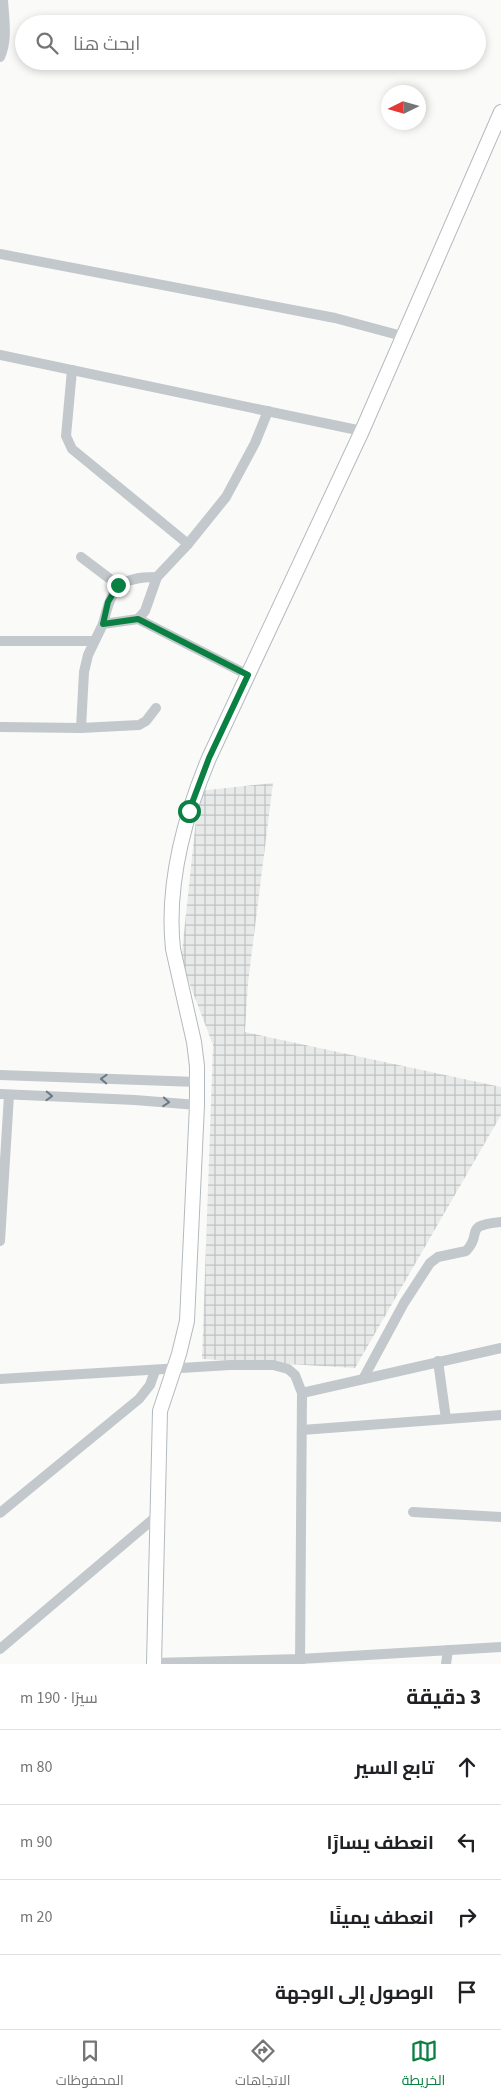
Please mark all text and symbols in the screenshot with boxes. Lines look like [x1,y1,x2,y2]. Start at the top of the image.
search box [15,15,486,70]
icon: search [33,29,61,57]
text: ابحث هنا [73,31,140,58]
north arrow [381,85,426,130]
route end [107,574,130,597]
route start [178,800,201,823]
one-way arrow [100,1074,108,1085]
one-way arrow [45,1091,53,1102]
one-way arrow [162,1096,170,1107]
text: 3 دقيقة [406,1682,481,1712]
text: سيرًا · 190 m [20,1687,98,1709]
icon: ahead [453,1753,481,1781]
text: تابع السير [355,1755,434,1782]
text: 80 m [20,1756,52,1778]
icon: left [453,1828,481,1856]
text: انعطف يسارًا [327,1830,434,1857]
text: 90 m [20,1831,52,1853]
icon: right [453,1903,481,1931]
text: انعطف يمينًا [329,1905,434,1932]
text: 20 m [20,1906,52,1928]
icon: arrive [453,1978,481,2006]
text: الوصول إلى الوجهة [275,1980,434,2007]
tab: المحفوظات [56,2037,124,2093]
tab: الاتجاهات [235,2037,290,2093]
tab: الخريطة [402,2037,445,2093]

